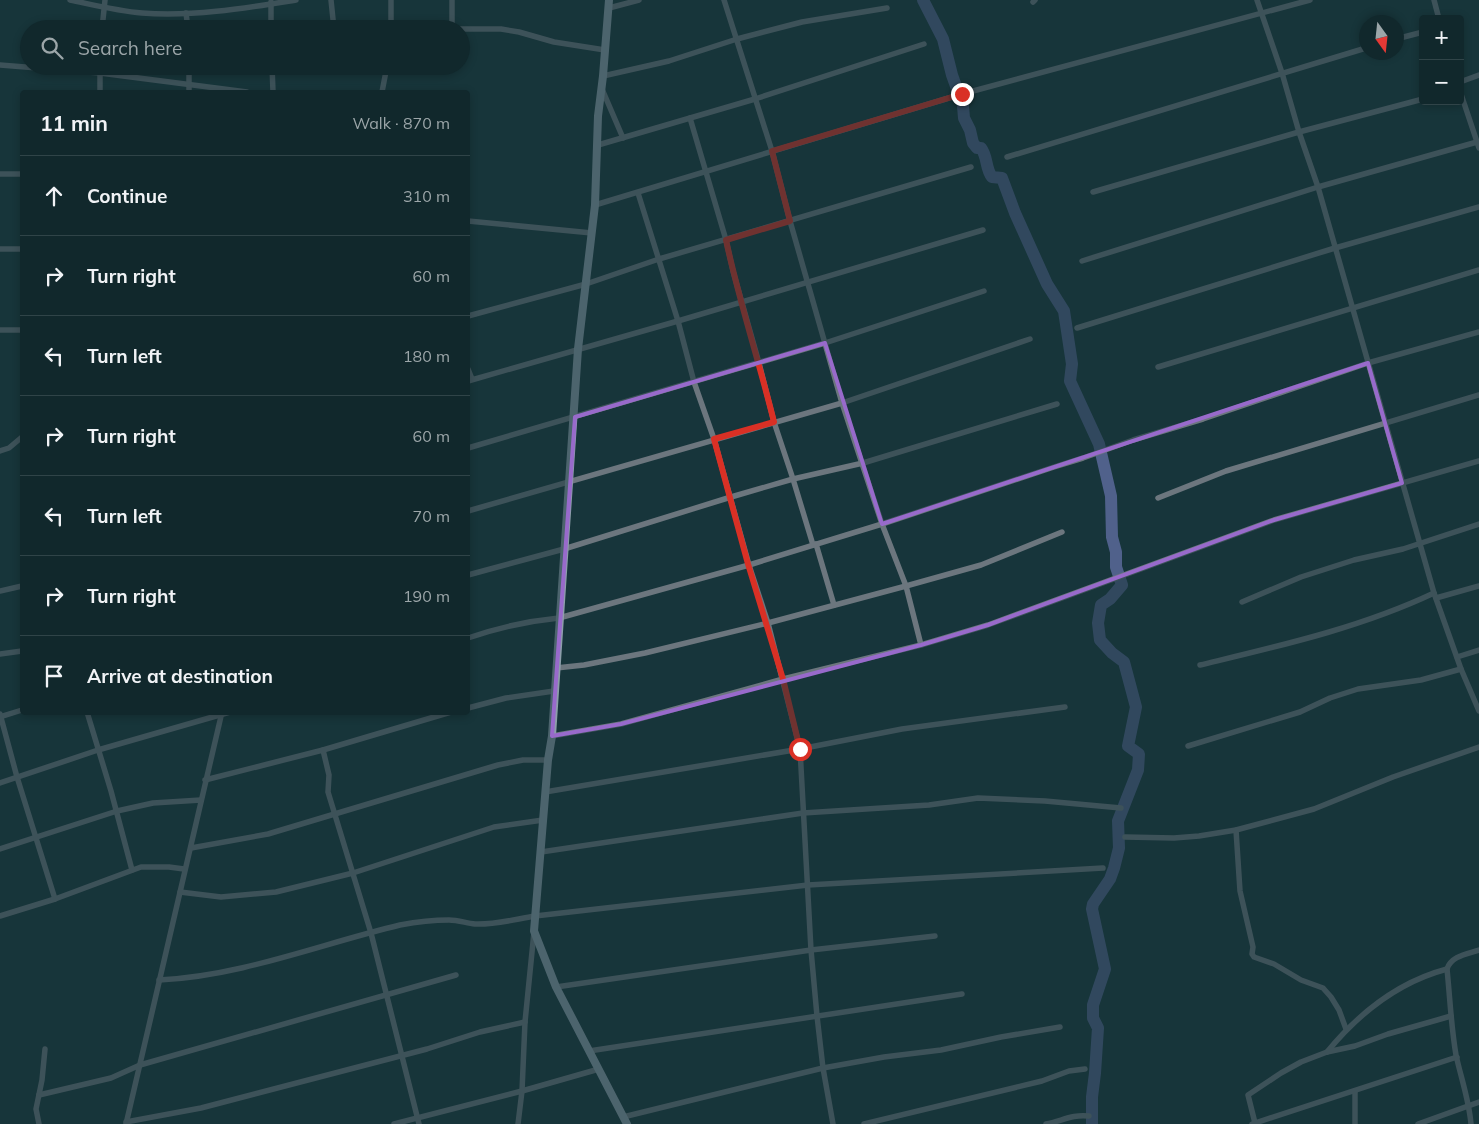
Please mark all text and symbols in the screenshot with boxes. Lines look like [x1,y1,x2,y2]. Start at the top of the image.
north arrow [1359,15,1404,60]
map controls [1419,15,1464,105]
button: + [1419,15,1464,60]
search box [20,20,470,75]
icon: search [38,34,66,62]
text: Search here [78,36,182,60]
button: − [1419,60,1464,105]
route end [951,83,974,106]
text: 11 min [40,110,108,136]
text: Walk · 870 m [352,113,450,133]
icon: ahead [40,182,68,210]
text: Continue [87,184,167,208]
text: 310 m [403,186,450,206]
icon: right [40,262,68,290]
text: Turn right [87,264,176,288]
text: 60 m [413,266,450,286]
icon: left [40,342,68,370]
text: Turn left [87,344,162,368]
text: 180 m [403,346,450,366]
icon: right [40,422,68,450]
text: Turn right [87,424,176,448]
text: 60 m [413,426,450,446]
icon: left [40,502,68,530]
text: Turn left [87,504,162,528]
text: 70 m [413,506,450,526]
icon: right [40,582,68,610]
text: Turn right [87,584,176,608]
text: 190 m [403,586,450,606]
icon: arrive [40,662,68,690]
text: Arrive at destination [87,664,273,688]
route start [789,738,812,761]

